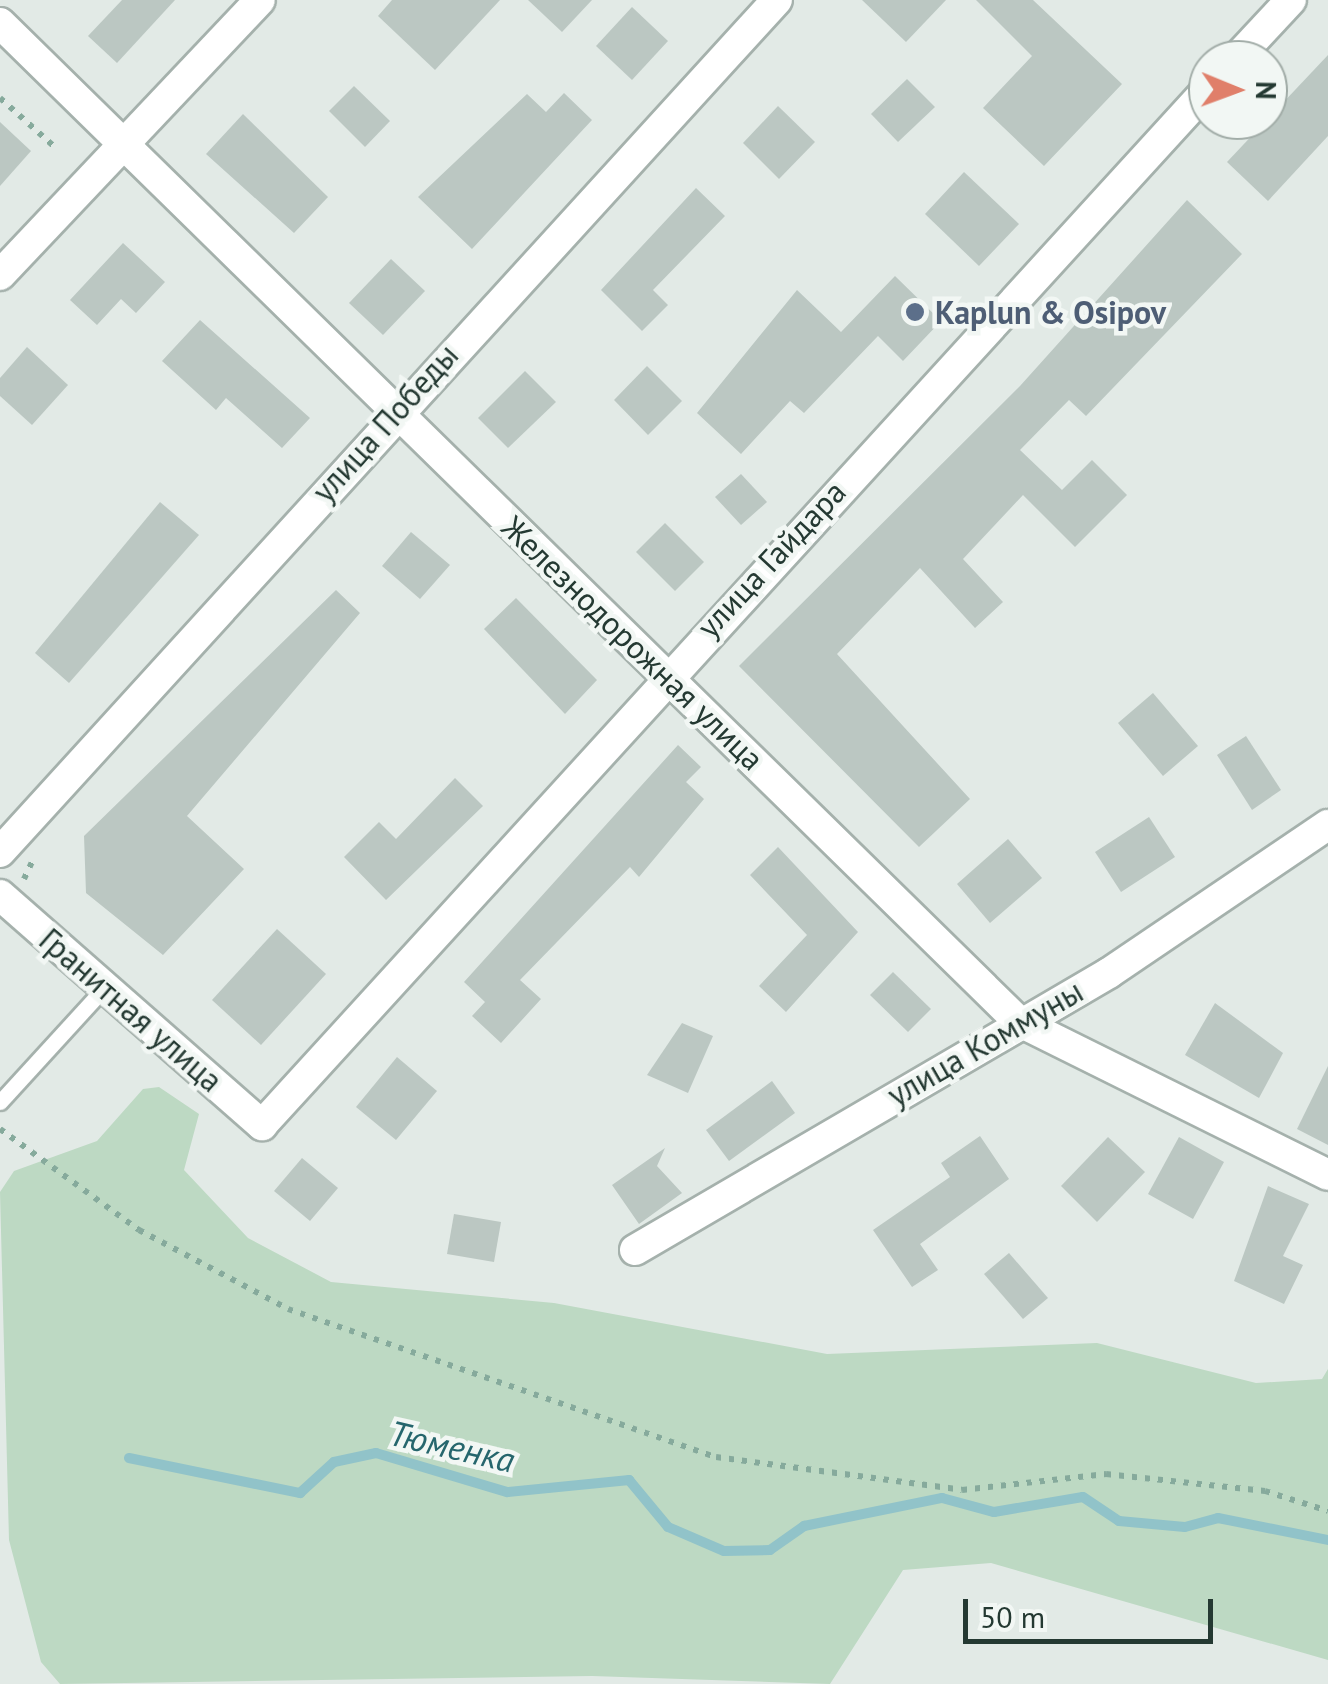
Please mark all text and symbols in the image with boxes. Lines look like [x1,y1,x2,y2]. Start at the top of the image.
north arrow [1188,40,1288,140]
text: N [1248,81,1285,100]
place label: Kaplun & Osipov [935,293,1167,331]
marker: Kaplun & Osipov [904,301,926,323]
street label: улица Победы [304,336,466,510]
street label: улица Гайдара [689,473,853,645]
street label: Железнодорожная улица [494,508,772,778]
street label: Гранитная улица [32,920,230,1100]
street label: улица Коммуны [880,972,1090,1114]
water label: Тюменка [385,1411,519,1481]
scale bar [968,1579,1218,1641]
text: 50 m [980,1597,1045,1636]

